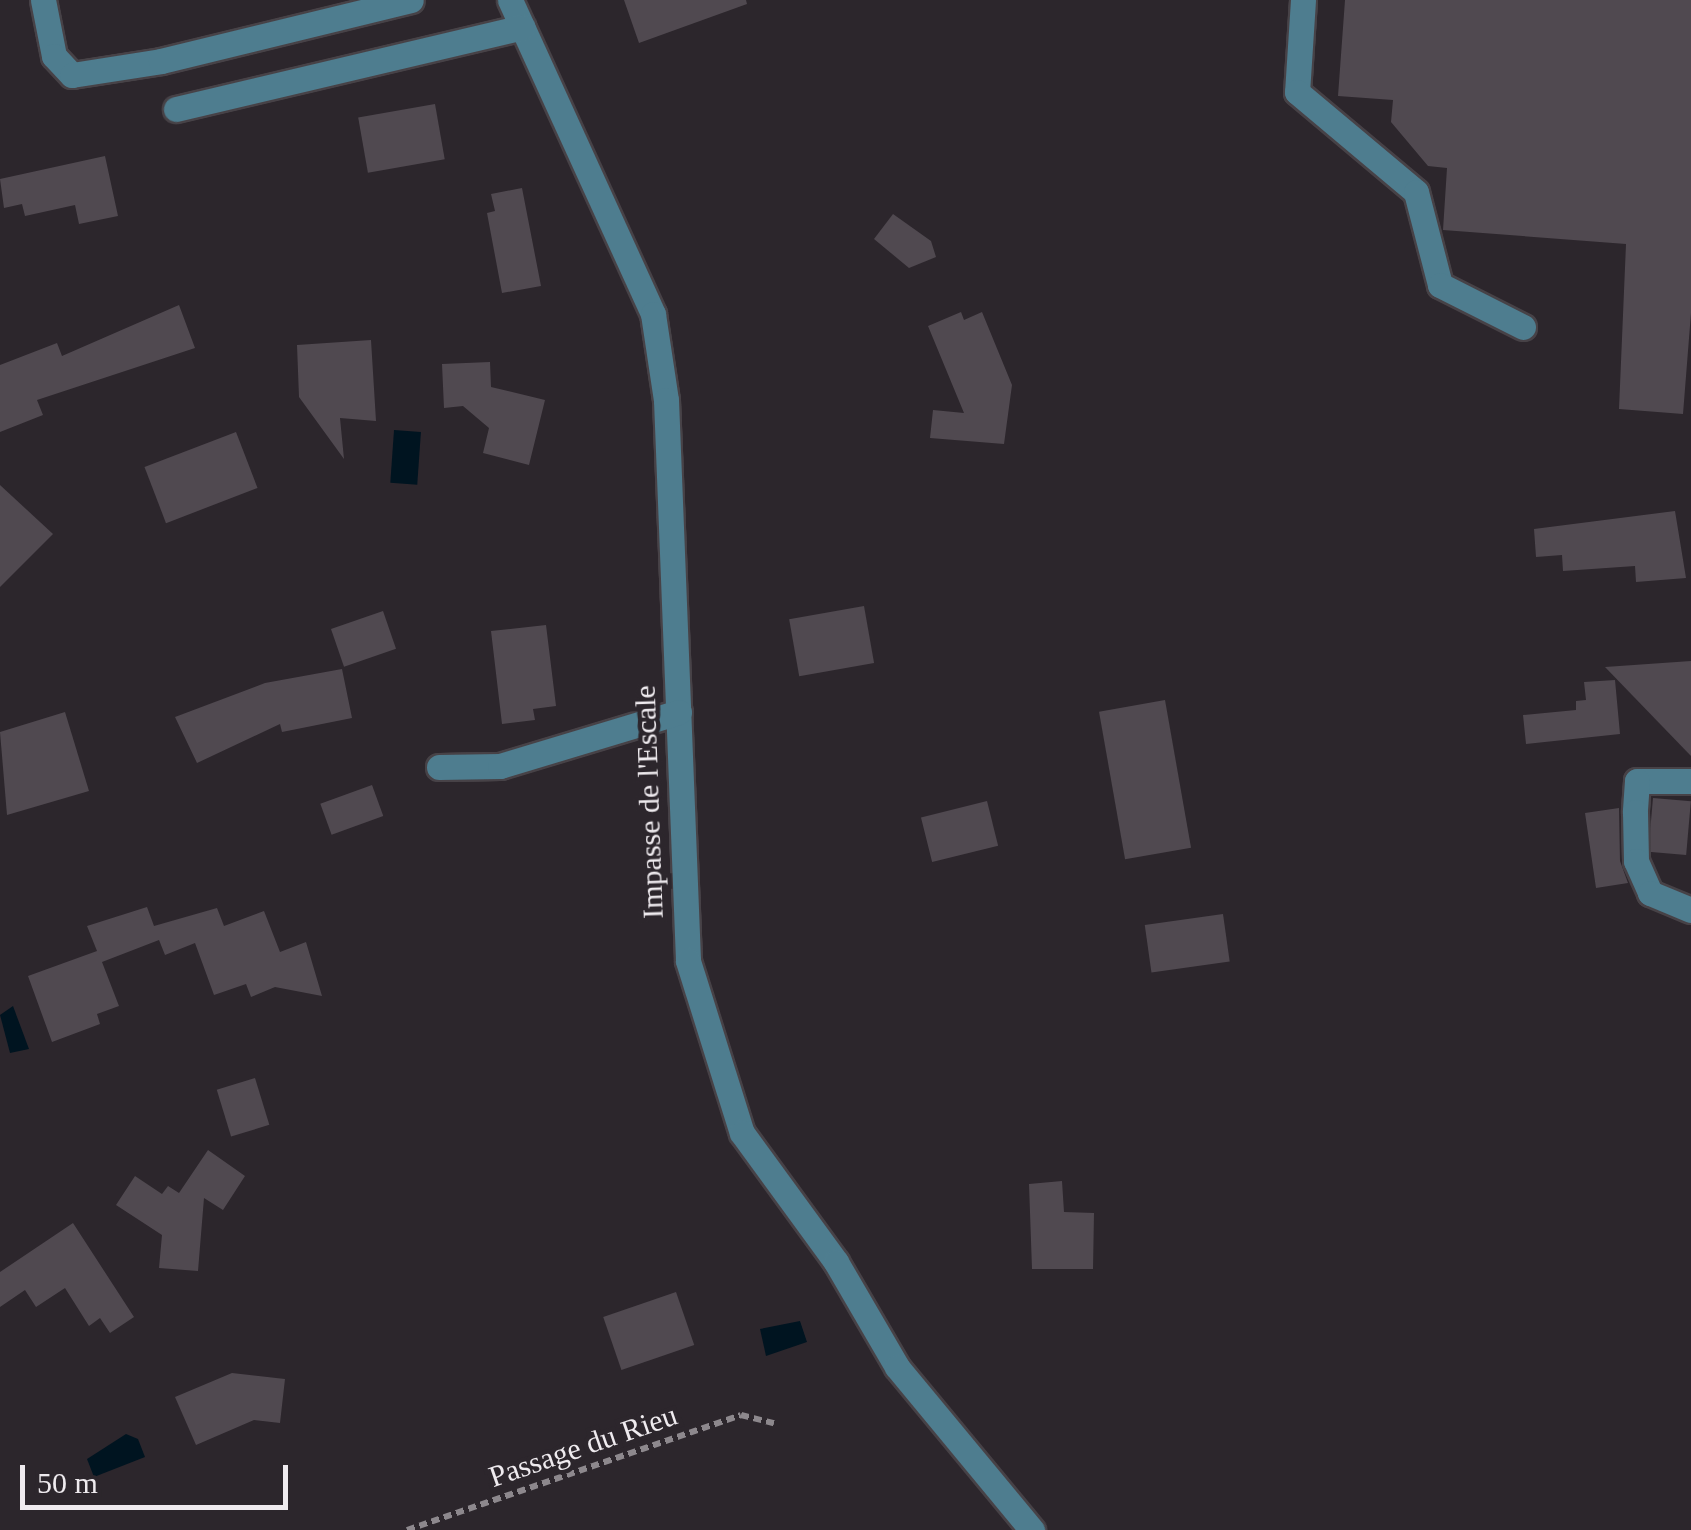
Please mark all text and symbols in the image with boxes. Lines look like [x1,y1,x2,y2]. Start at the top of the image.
street label: Impasse de l'Escale [627,685,671,919]
street label: Passage du Rieu [484,1397,682,1495]
scale bar [25,1445,292,1507]
text: 50 m [37,1466,98,1499]

